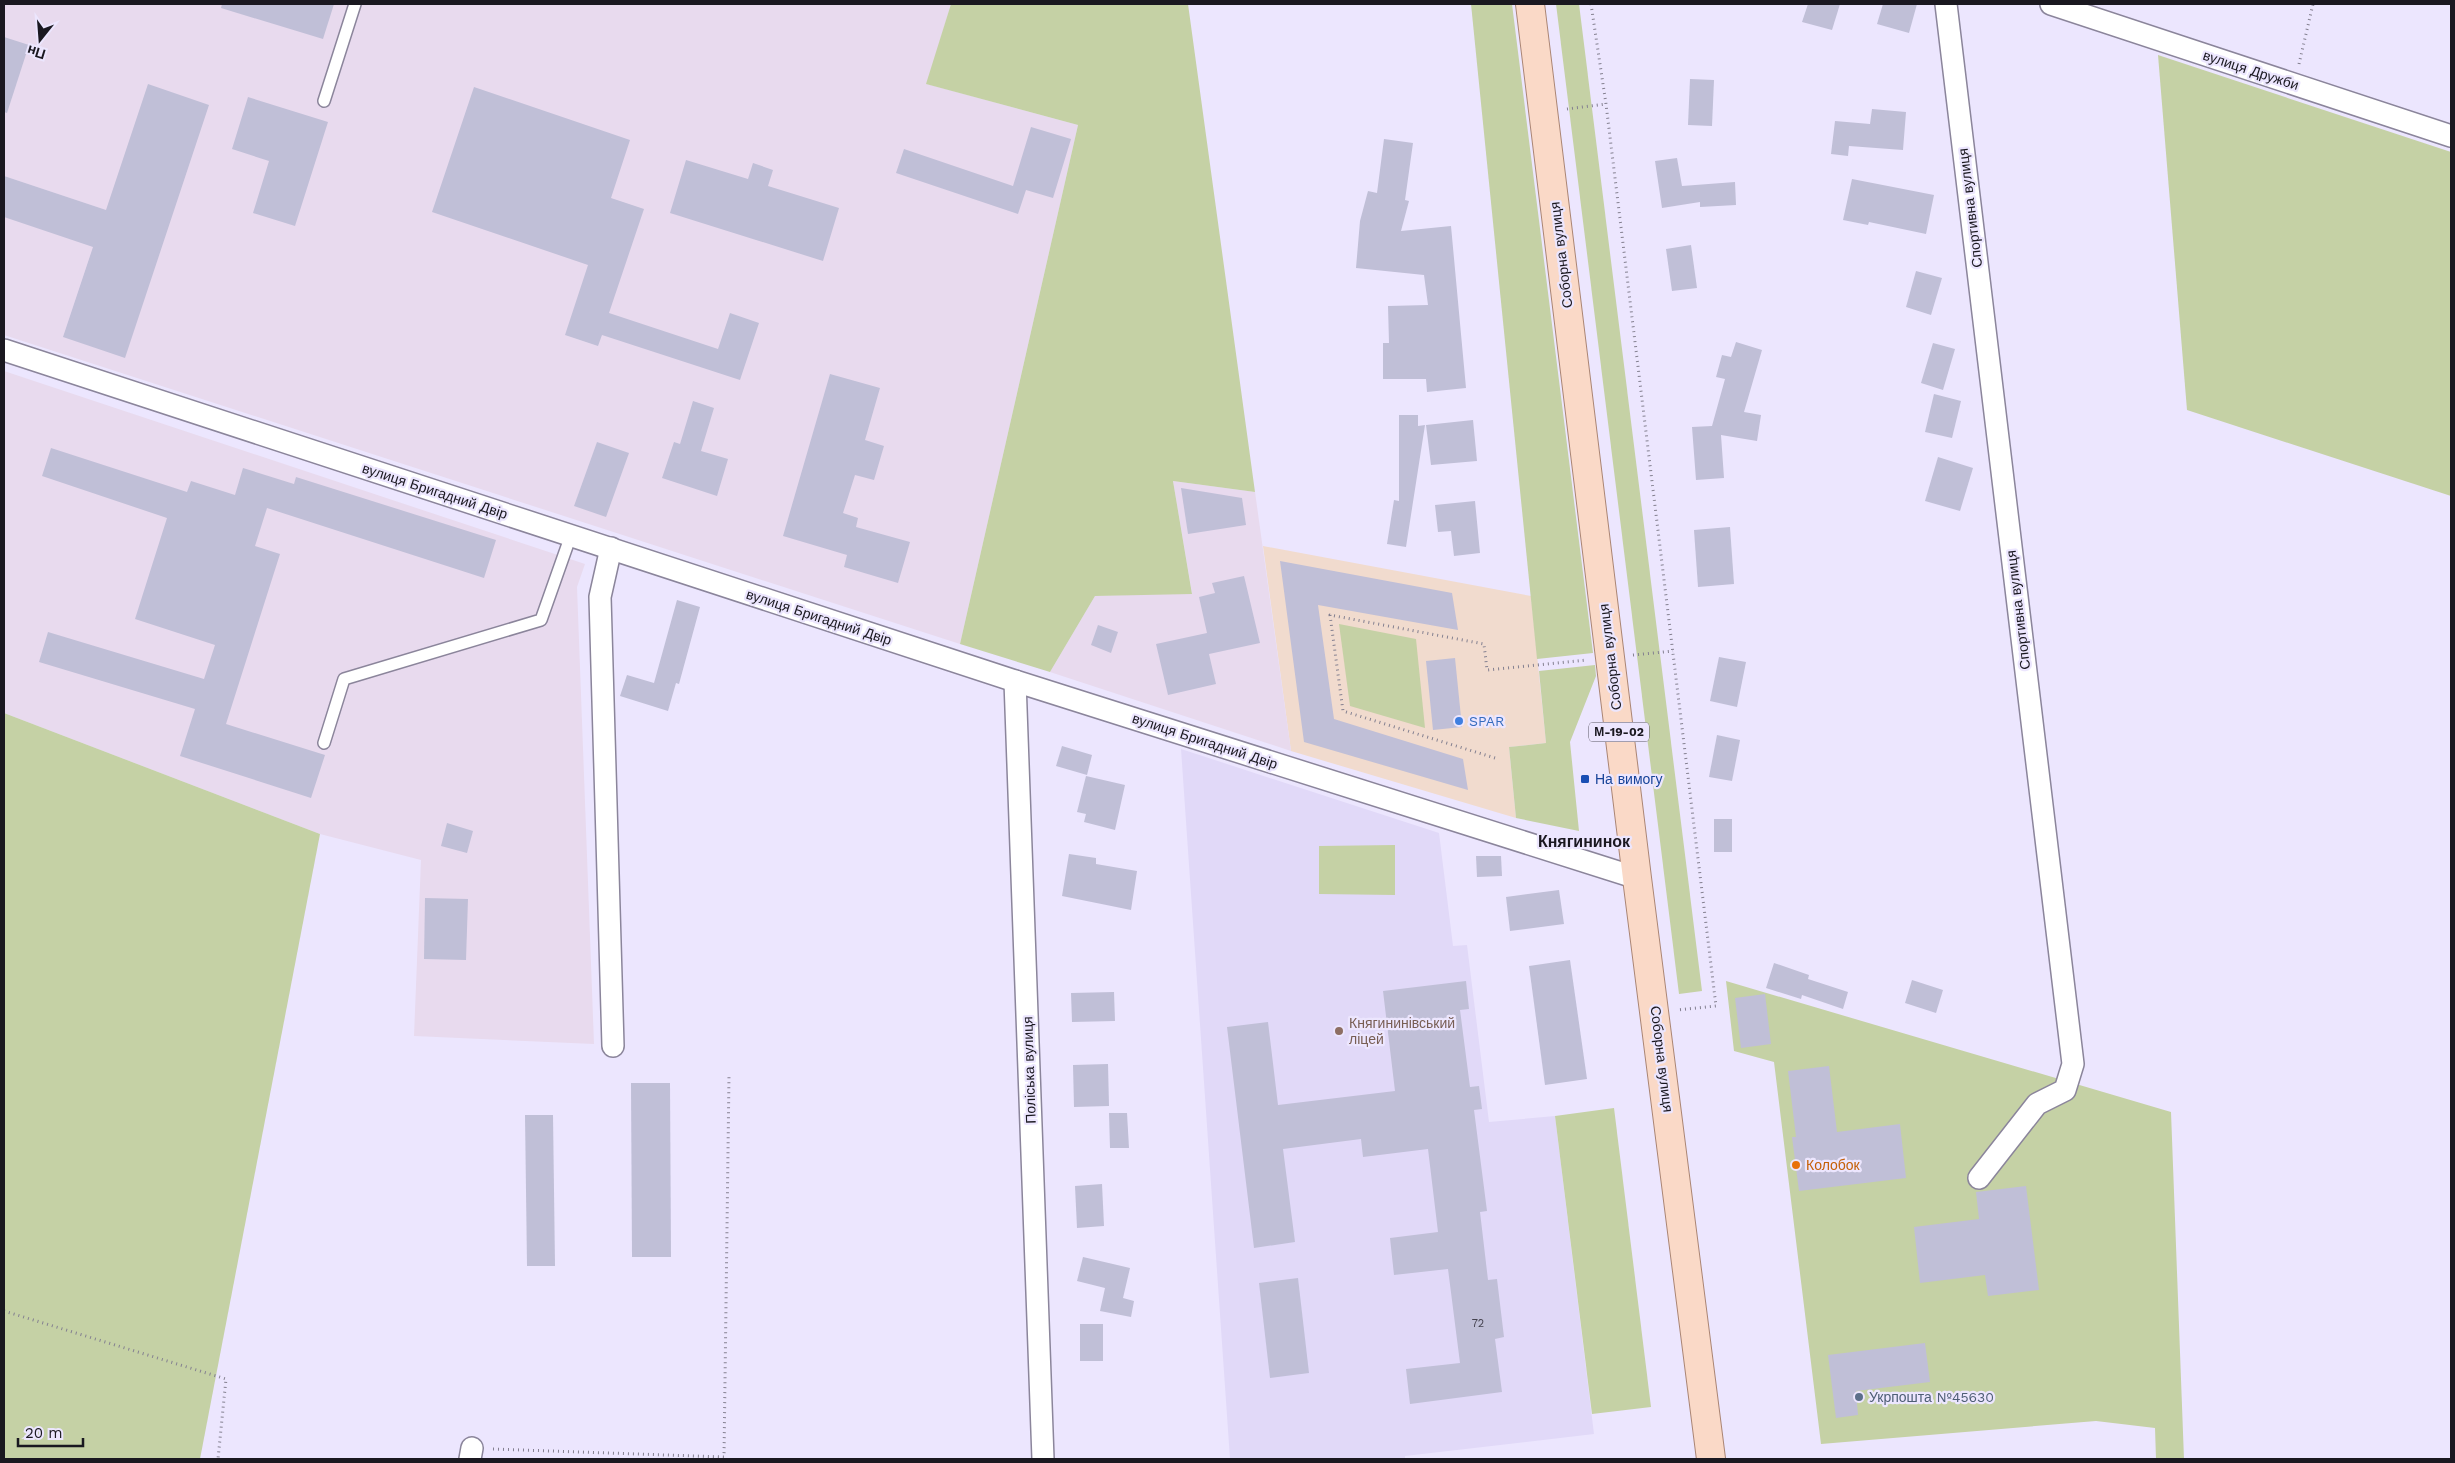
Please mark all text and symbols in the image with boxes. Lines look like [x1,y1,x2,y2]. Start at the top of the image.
north arrow [15,15,65,65]
text: Пн [25,42,47,63]
street label: вулиця Дружби [2201,47,2301,93]
street label: Спортивна вулиця [1955,147,1985,269]
street label: Соборна вулиця [1547,201,1575,309]
street label: вулиця Бригадний Двір [360,460,510,522]
street label: Спортивна вулиця [2003,549,2033,671]
street label: вулиця Бригадний Двір [744,586,894,648]
street label: Соборна вулиця [1596,603,1624,711]
street label: вулиця Бригадний Двір [1130,710,1280,772]
place label: SPAR [1469,713,1504,729]
marker: SPAR [1453,715,1465,727]
road number: М-19-02 [1589,722,1649,742]
place label: На вимогу [1595,771,1662,787]
marker: На вимогу [1579,773,1591,785]
district label: Княгининок [1538,832,1631,851]
street label: Соборна вулиця [1648,1005,1676,1113]
place label: Княгининівський ліцей [1349,1015,1455,1047]
street label: Поліська вулиця [1019,1016,1039,1124]
marker: Княгининівський ліцей [1333,1025,1345,1037]
place label: Колобок [1806,1157,1861,1173]
marker: Колобок [1790,1159,1802,1171]
house number: 72 [1472,1317,1484,1330]
place label: Укрпошта №45630 [1869,1389,1994,1405]
marker: Укрпошта №45630 [1853,1391,1865,1403]
scale bar [18,1416,82,1448]
text: 20 m [25,1424,63,1442]

